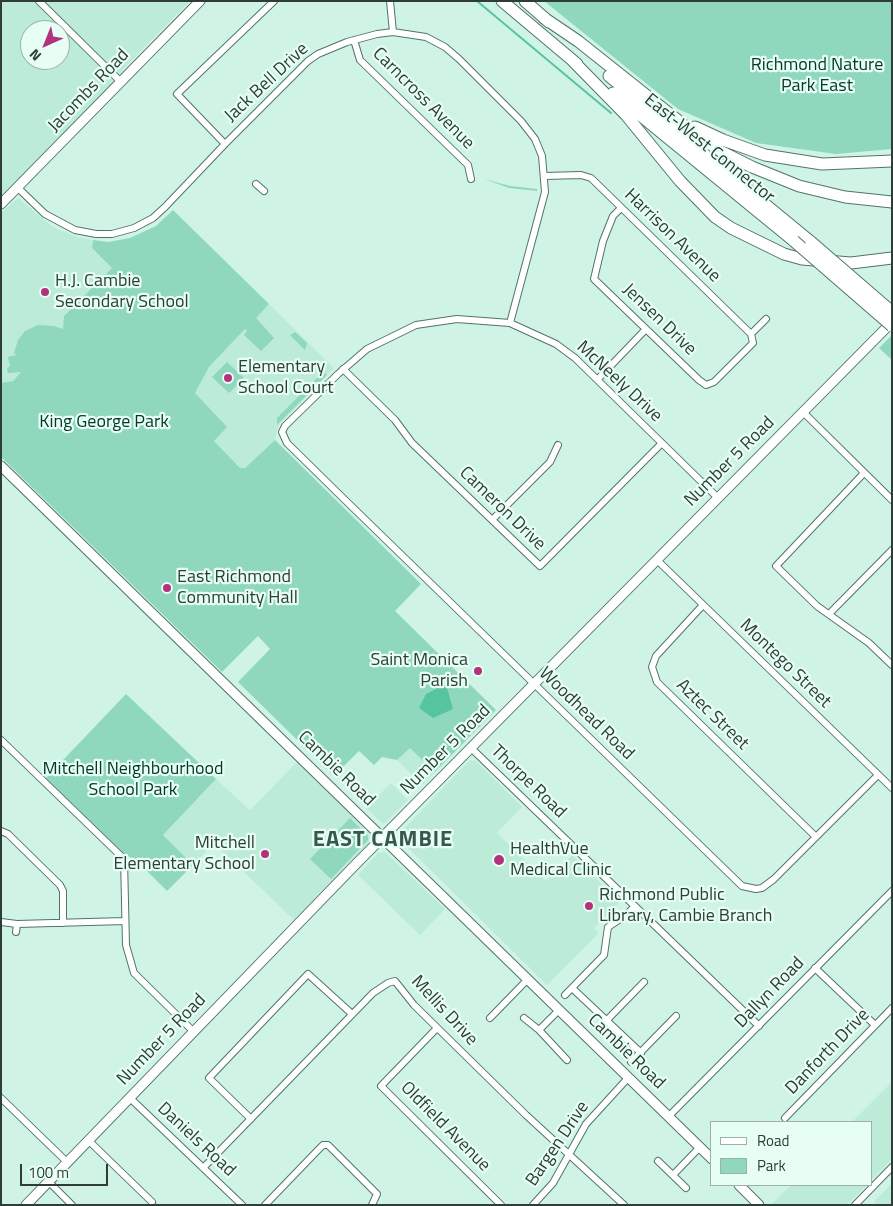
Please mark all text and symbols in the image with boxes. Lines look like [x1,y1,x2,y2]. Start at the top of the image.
north arrow [20,20,70,70]
street label: Jack Bell Drive [221,39,313,127]
street label: Carncross Avenue [368,44,478,154]
text: N [24,45,46,66]
street label: Jacombs Road [44,45,134,137]
park label: Richmond Nature Park East [751,55,883,98]
street label: East-West Connector [639,90,779,208]
street label: Harrison Avenue [619,185,725,287]
place label: H.J. Cambie Secondary School [55,271,189,314]
street label: Jensen Drive [618,279,700,361]
marker: H.J. Cambie Secondary School [39,286,51,298]
street label: McNeely Drive [572,337,666,427]
place label: Elementary School Court [238,357,334,399]
marker: Elementary School Court [222,372,234,384]
park label: King George Park [39,412,169,434]
street label: Number 5 Road [680,412,780,512]
street label: Cameron Drive [454,463,550,555]
place label: East Richmond Community Hall [177,567,298,610]
marker: East Richmond Community Hall [161,582,173,594]
street label: Montego Street [735,615,835,713]
place label: Saint Monica Parish [370,650,468,692]
street label: Woodhead Road [534,663,638,765]
marker: Saint Monica Parish [472,665,484,677]
street label: Aztec Street [671,675,753,755]
street label: Number 5 Road [396,700,496,800]
street label: Cambie Road [293,727,379,811]
street label: Thorpe Road [486,741,570,823]
park label: Mitchell Neighbourhood School Park [42,759,224,802]
district label: EAST CAMBIE [311,828,455,854]
place label: Mitchell Elementary School [113,833,255,876]
place label: HealthVue Medical Clinic [510,839,612,882]
marker: Mitchell Elementary School [259,848,271,860]
marker: HealthVue Medical Clinic [492,853,506,867]
place label: Richmond Public Library, Cambie Branch [599,885,772,928]
marker: Richmond Public Library, Cambie Branch [583,900,595,912]
street label: Dallyn Road [731,953,809,1033]
street label: Mellis Drive [406,971,482,1051]
street label: Number 5 Road [113,990,211,1090]
street label: Danforth Drive [782,1005,874,1099]
street label: Cambie Road [583,1010,669,1094]
street label: Oldfield Avenue [395,1077,495,1177]
street label: Daniels Road [153,1098,239,1182]
street label: Bargen Drive [522,1098,594,1190]
legend [710,1121,873,1186]
text: Road [757,1129,789,1152]
scale bar [22,1154,110,1186]
text: Park [757,1154,786,1177]
text: 100 m [28,1161,69,1184]

